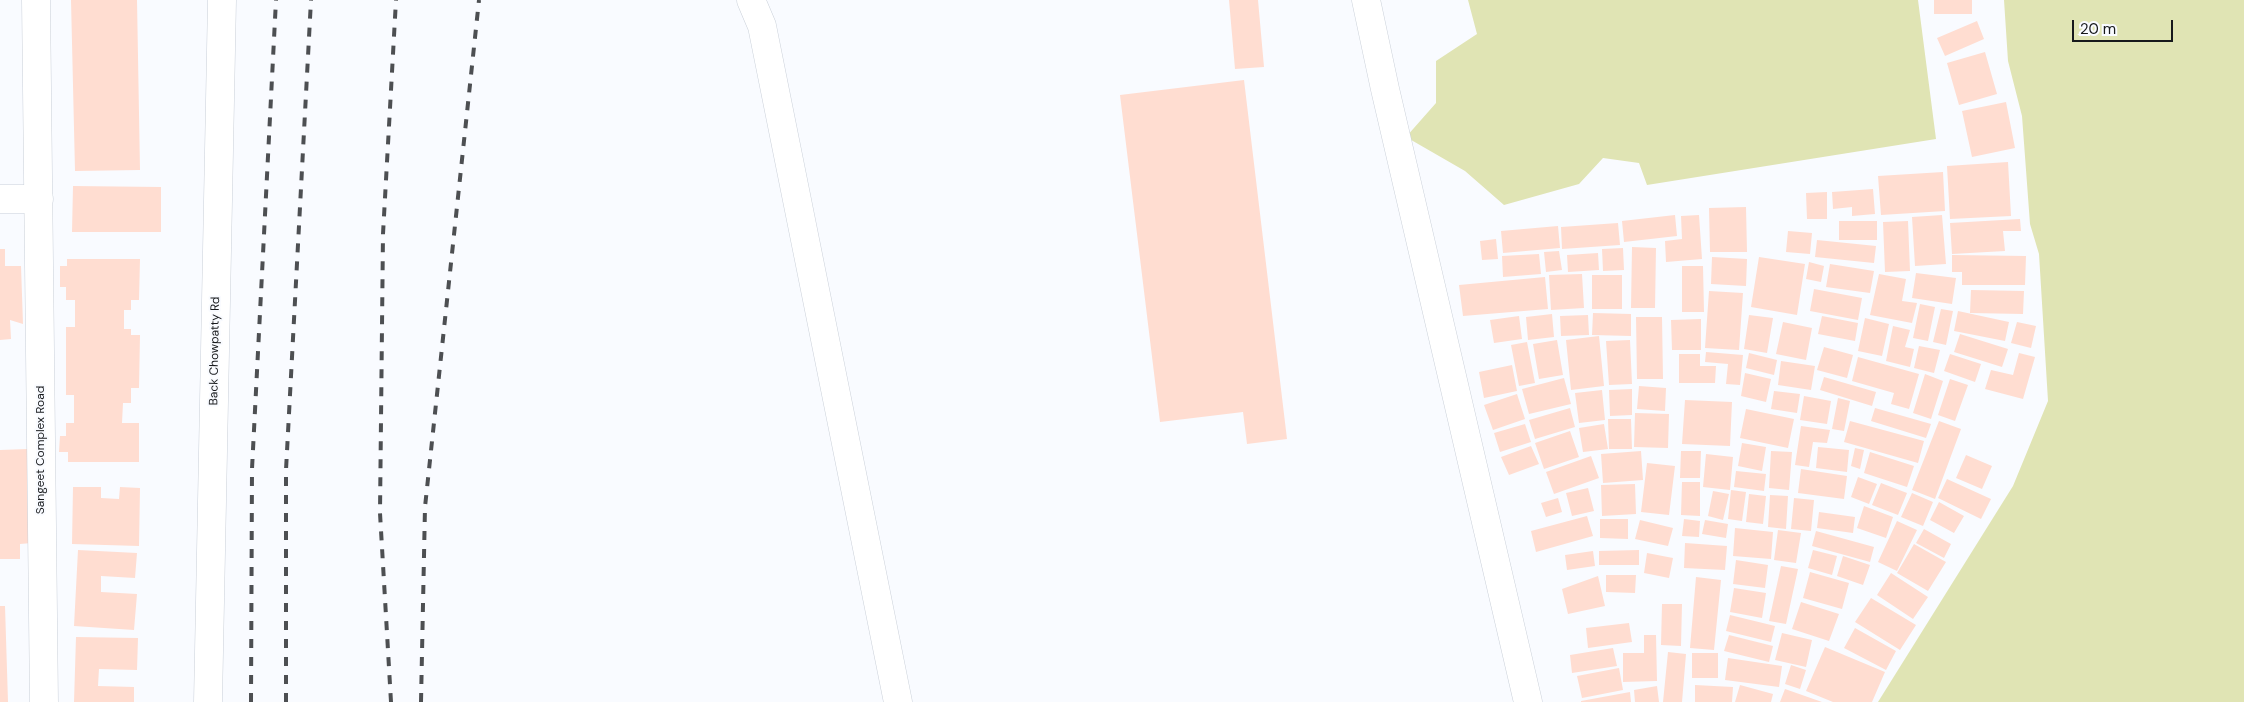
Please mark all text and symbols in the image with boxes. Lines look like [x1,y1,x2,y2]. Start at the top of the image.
scale bar [2074,10,2175,42]
text: 20 m [2080,19,2116,39]
street label: Back Chowpatty Rd [207,296,223,406]
street label: Sangeet Complex Road [34,386,48,514]

